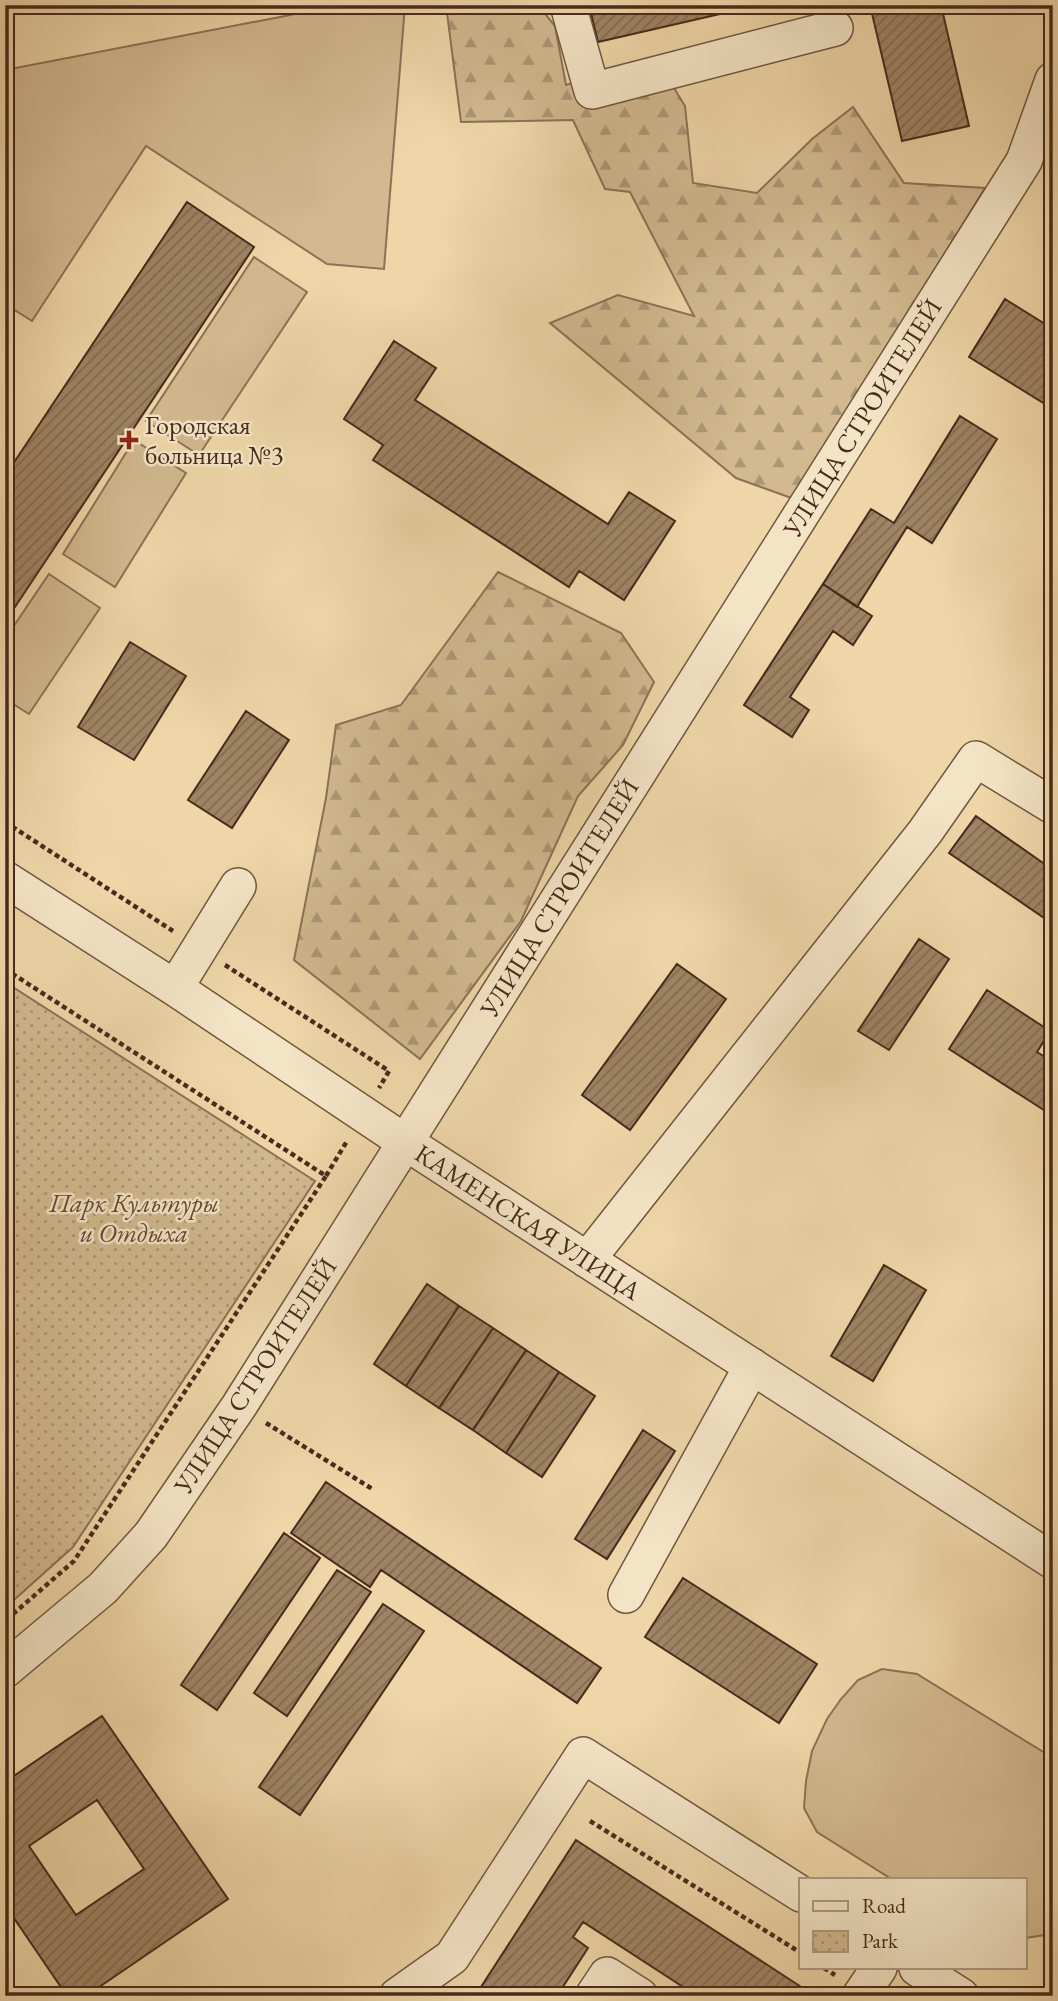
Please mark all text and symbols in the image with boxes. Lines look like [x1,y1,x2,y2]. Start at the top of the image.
street label: УЛИЦА СТРОИТЕЛЕЙ [774,292,949,544]
place label: Городская больница №3 [145,408,283,472]
marker: Городская больница №3 [119,430,139,450]
street label: УЛИЦА СТРОИТЕЛЕЙ [471,772,646,1024]
street label: КАМЕНСКАЯ УЛИЦА [408,1136,648,1308]
park label: Парк Культуры и Отдыха [48,1186,219,1250]
street label: УЛИЦА СТРОИТЕЛЕЙ [165,1252,344,1501]
legend [799,1878,1026,1969]
text: Road [862,1892,906,1919]
text: Park [862,1927,899,1954]

